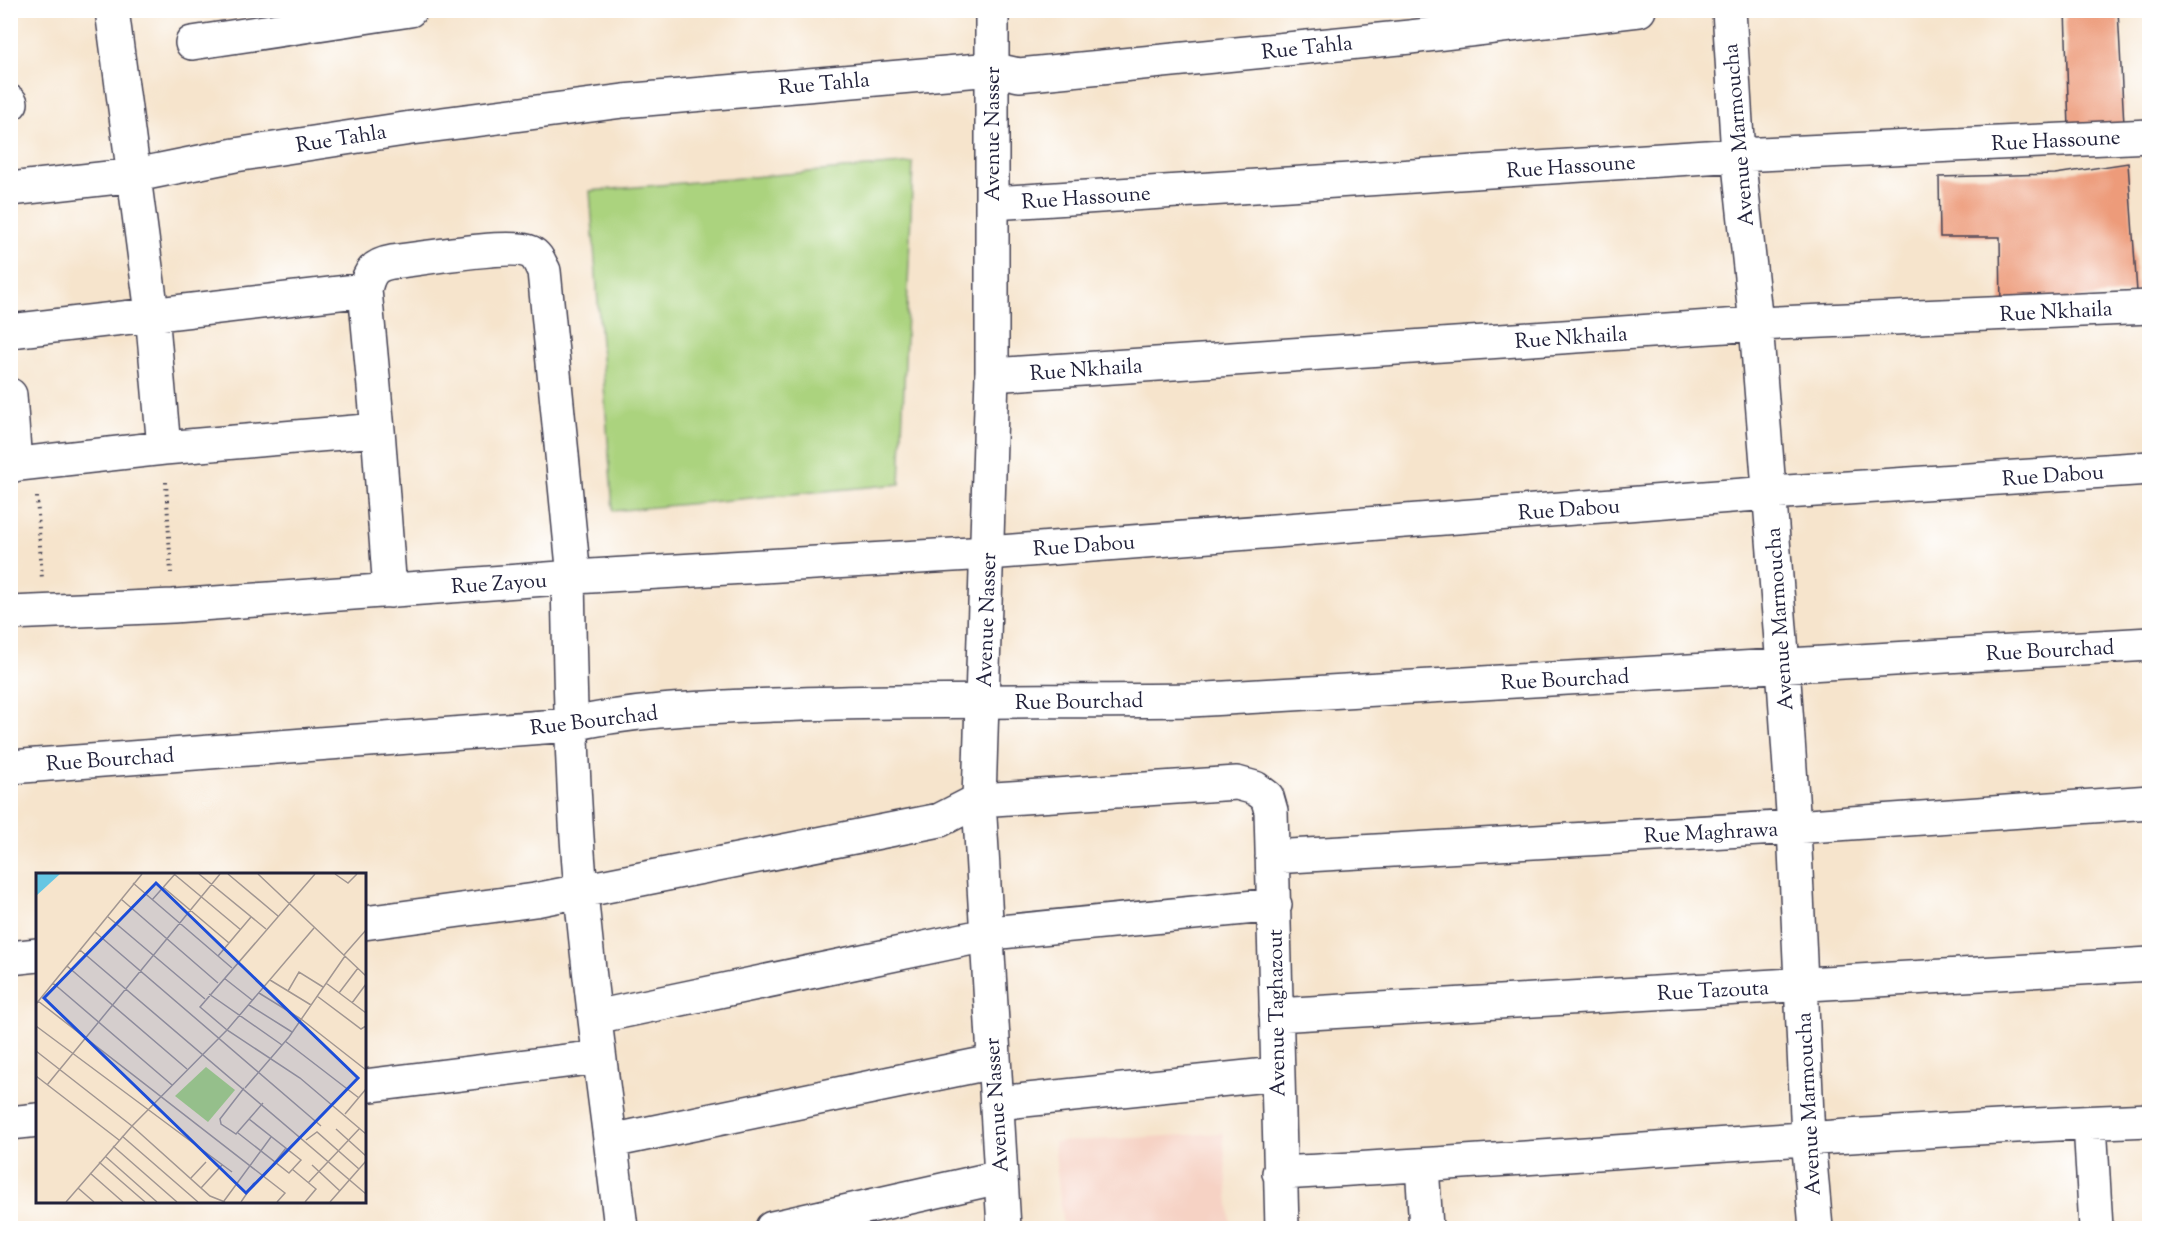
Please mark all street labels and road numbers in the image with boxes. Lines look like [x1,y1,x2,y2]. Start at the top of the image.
street label: Rue Tahla [1260,29,1354,69]
street label: Avenue Marmoucha [1717,42,1763,227]
street label: Rue Tahla [777,66,871,104]
street label: Avenue Nasser [979,66,1009,202]
street label: Rue Tahla [294,118,389,162]
street label: Rue Hassoune [1991,124,2121,160]
street label: Rue Hassoune [1506,149,1637,187]
street label: Rue Hassoune [1021,180,1152,218]
street label: Rue Nkhaila [1999,295,2114,331]
street label: Rue Nkhaila [1514,320,1629,358]
street label: Rue Nkhaila [1029,352,1144,390]
street label: Rue Dabou [2001,458,2105,496]
street label: Rue Dabou [1517,492,1621,530]
street label: Avenue Marmoucha [1760,526,1802,711]
street label: Rue Dabou [1032,528,1136,566]
street label: Avenue Nasser [971,552,1005,688]
street label: Rue Zayou [450,567,548,603]
street label: Rue Bourchad [1985,634,2115,670]
street label: Rue Bourchad [1500,663,1630,699]
street label: Rue Bourchad [1015,687,1144,719]
street label: Rue Bourchad [529,699,660,745]
street label: Rue Bourchad [45,742,175,780]
street label: Rue Maghrawa [1643,815,1779,852]
street label: Avenue Taghazout [1262,929,1294,1097]
street label: Rue Tazouta [1656,974,1770,1010]
street label: Avenue Marmoucha [1790,1011,1830,1196]
street label: Avenue Nasser [978,1036,1018,1173]

